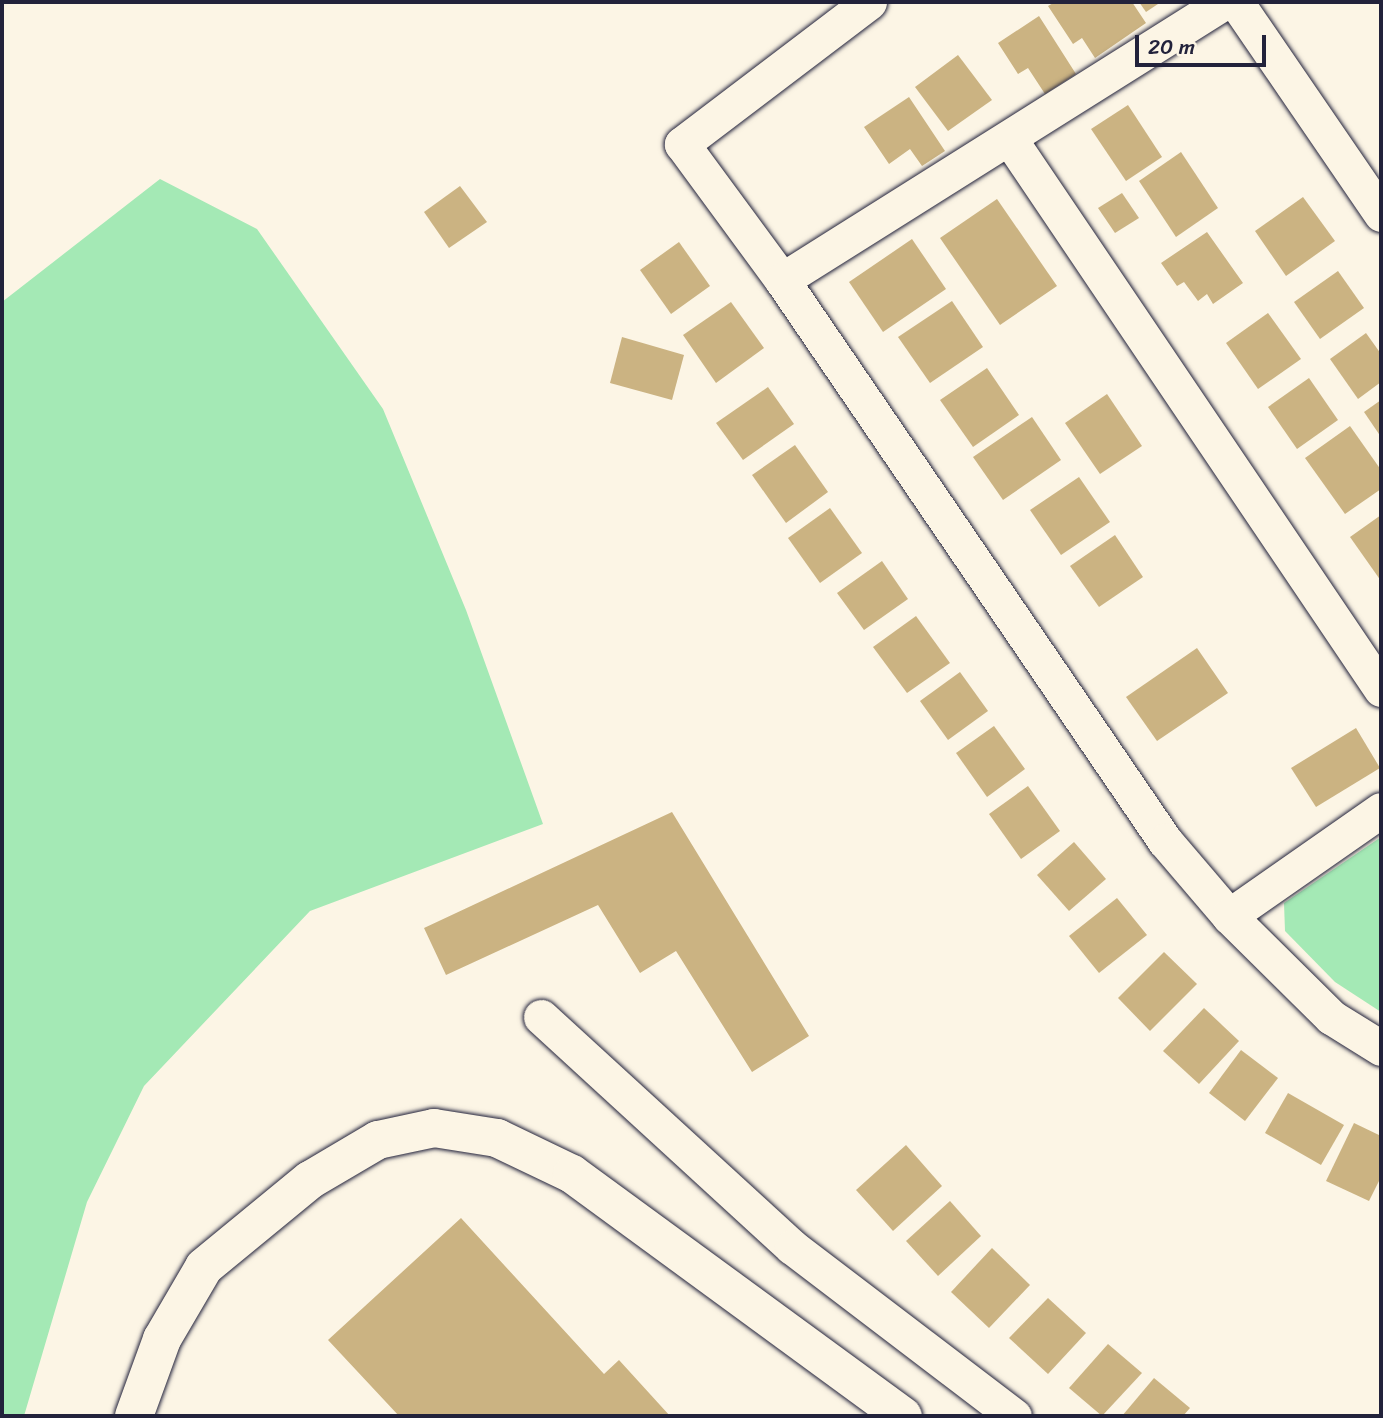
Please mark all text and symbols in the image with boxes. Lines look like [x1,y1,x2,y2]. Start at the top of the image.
scale bar [1138,21,1269,65]
text: 20 m [1148,28,1195,66]

